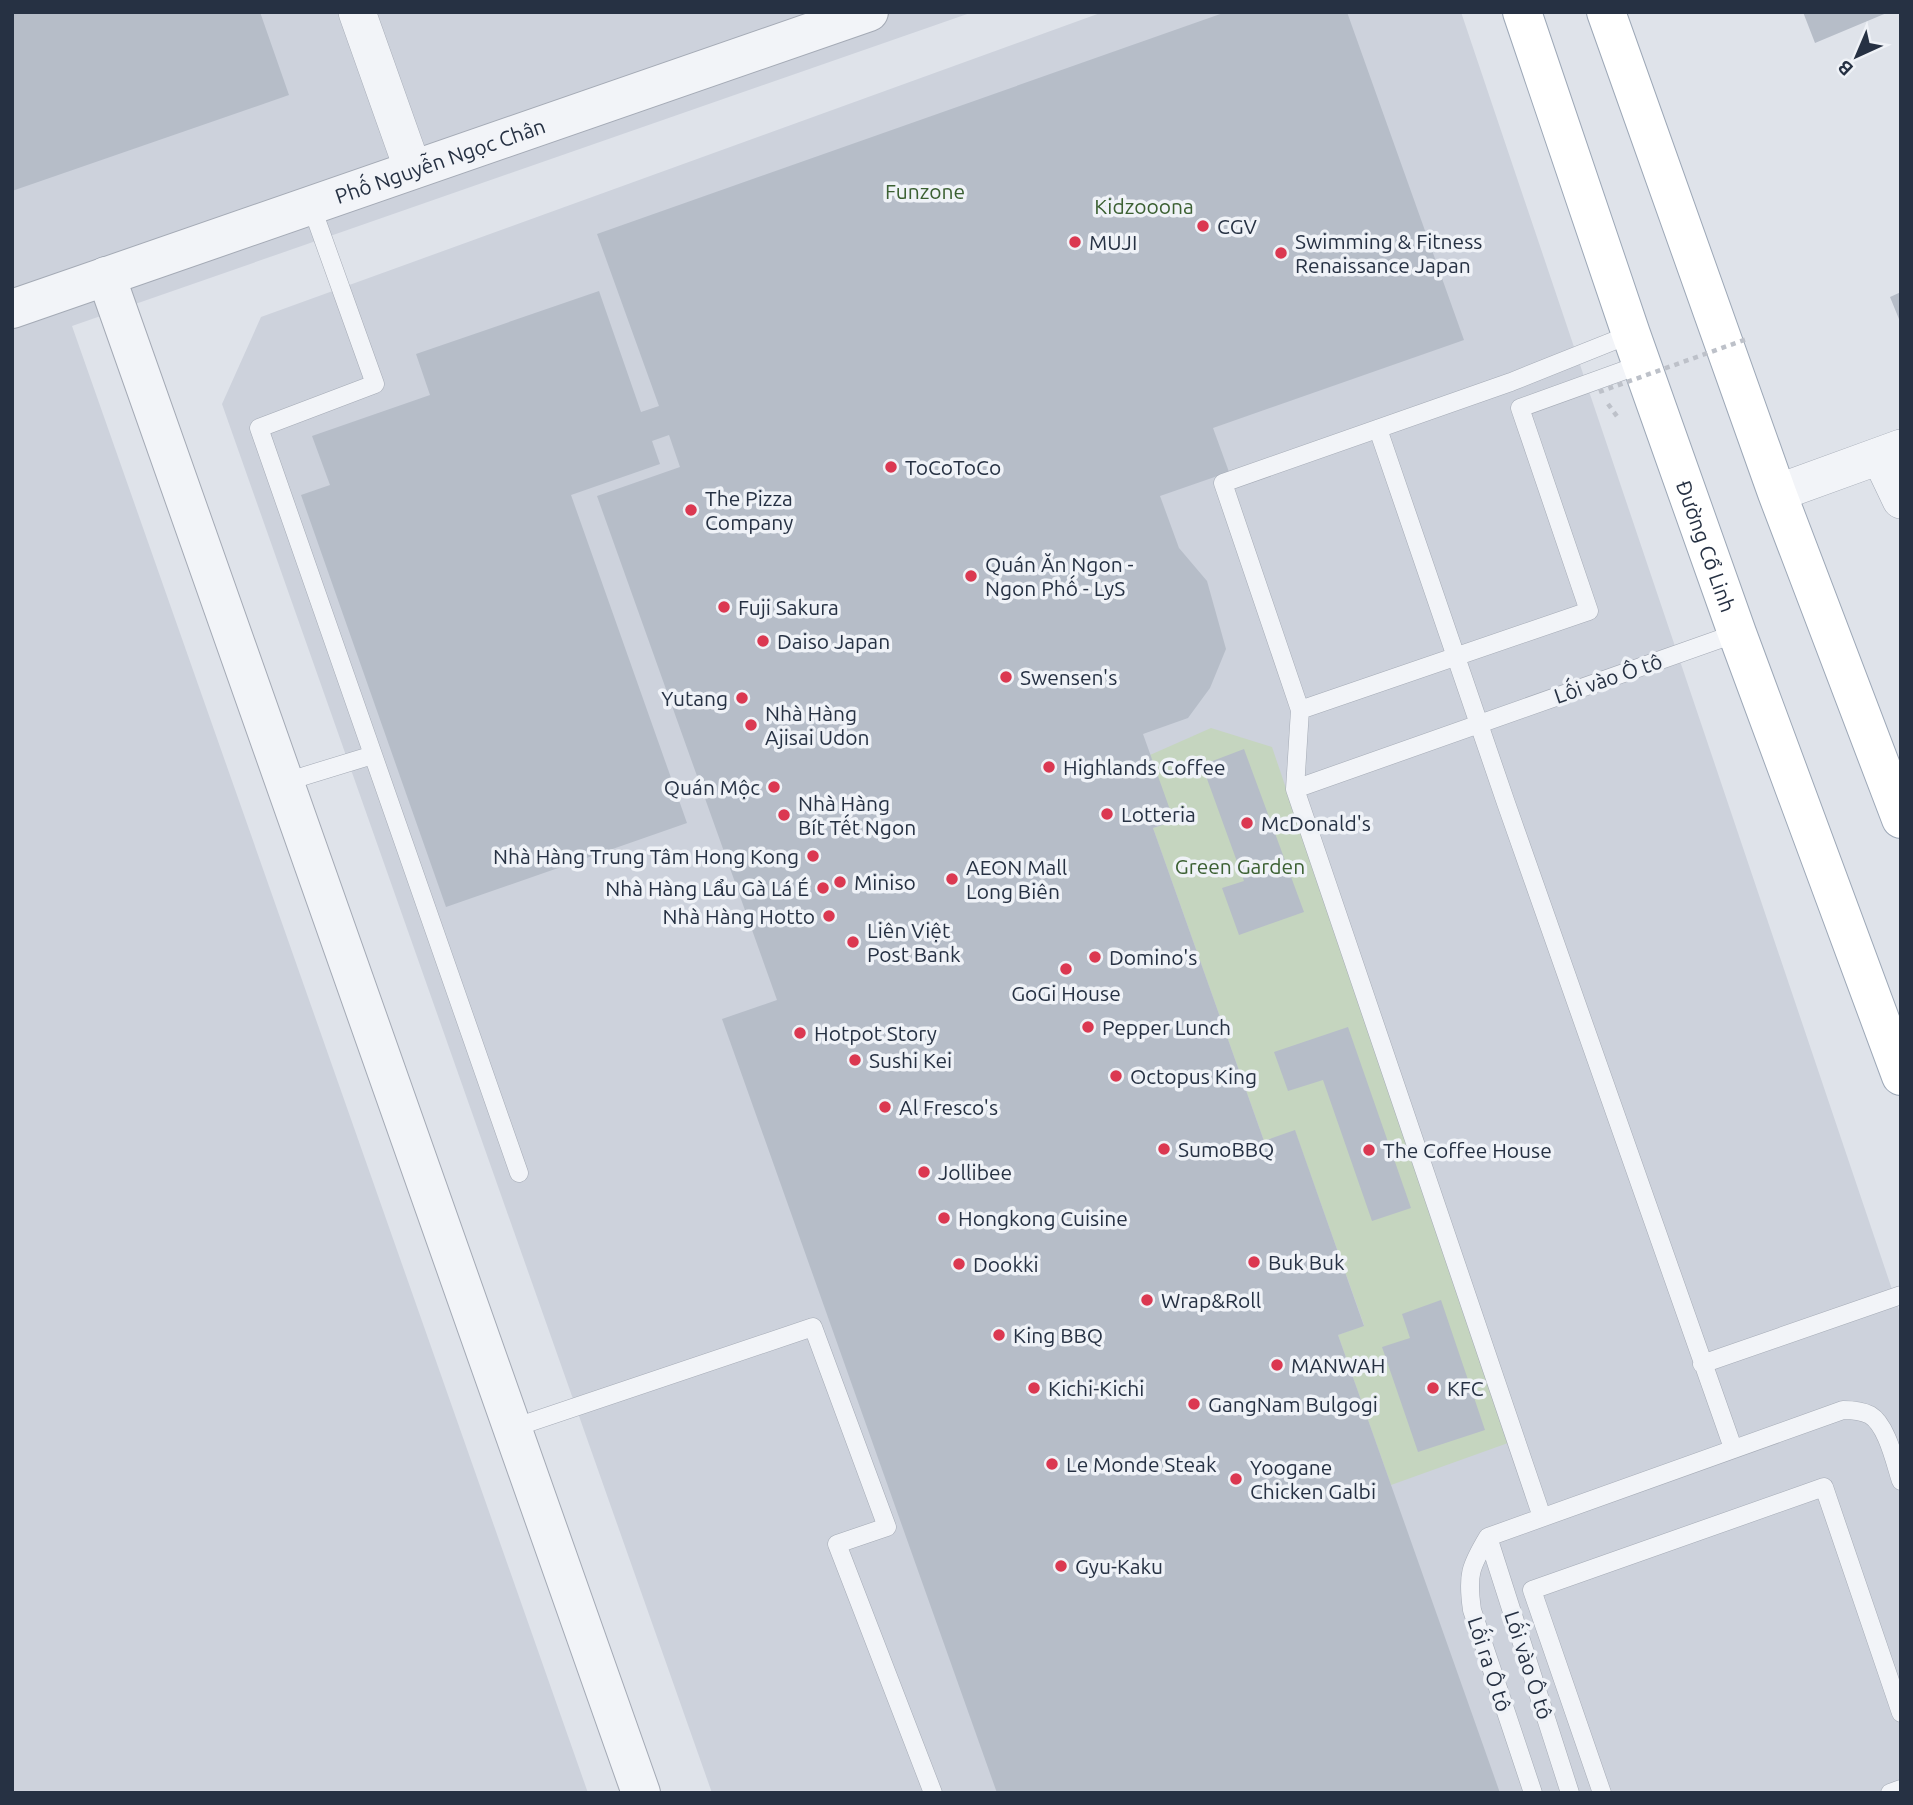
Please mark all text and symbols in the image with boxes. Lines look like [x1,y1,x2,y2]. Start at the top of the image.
north arrow [1822,21,1892,91]
text: B [1833,56,1857,81]
street label: Phố Nguyễn Ngọc Chân [332,113,548,208]
park label: Funzone [885,179,965,203]
park label: Kidzooona [1094,194,1194,218]
place label: CGV [1217,214,1258,238]
marker: CGV [1195,218,1211,234]
place label: Swimming & Fitness Renaissance Japan [1295,229,1482,277]
place label: MUJI [1089,230,1137,254]
marker: MUJI [1067,234,1083,250]
marker: Swimming & Fitness Renaissance Japan [1273,245,1289,261]
place label: ToCoToCo [905,455,1001,479]
marker: ToCoToCo [883,459,899,475]
street label: Đường Cổ Linh [1672,477,1741,615]
place label: The Pizza Company [705,486,793,534]
marker: The Pizza Company [683,502,699,518]
place label: Quán Ăn Ngon - Ngon Phố - LyS [985,552,1134,600]
marker: Quán Ăn Ngon - Ngon Phố - LyS [963,568,979,584]
place label: Fuji Sakura [738,595,839,619]
marker: Fuji Sakura [716,599,732,615]
place label: Daiso Japan [777,629,890,653]
marker: Daiso Japan [755,633,771,649]
street label: Lối vào Ô tô [1550,646,1665,708]
place label: Swensen's [1020,665,1117,689]
marker: Swensen's [998,669,1014,685]
place label: Yutang [661,686,728,710]
marker: Yutang [734,690,750,706]
place label: Nhà Hàng Ajisai Udon [765,701,870,749]
marker: Nhà Hàng Ajisai Udon [743,717,759,733]
place label: Highlands Coffee [1063,755,1226,779]
marker: Highlands Coffee [1041,759,1057,775]
place label: Quán Mộc [664,775,760,799]
marker: Quán Mộc [766,779,782,795]
place label: Nhà Hàng Bít Tết Ngon [798,791,916,839]
place label: Lotteria [1121,802,1196,826]
marker: Lotteria [1099,806,1115,822]
marker: Nhà Hàng Bít Tết Ngon [776,807,792,823]
place label: McDonald's [1261,811,1371,835]
marker: McDonald's [1239,815,1255,831]
place label: Nhà Hàng Trung Tâm Hong Kong [493,844,799,868]
marker: Nhà Hàng Trung Tâm Hong Kong [805,848,821,864]
park label: Green Garden [1175,854,1305,878]
place label: AEON Mall Long Biên [966,855,1067,903]
place label: Miniso [854,870,916,894]
marker: AEON Mall Long Biên [944,871,960,887]
marker: Miniso [832,874,848,890]
place label: Nhà Hàng Lẩu Gà Lá É [605,876,809,900]
marker: Nhà Hàng Lẩu Gà Lá É [815,880,831,896]
place label: Nhà Hàng Hotto [662,904,815,928]
marker: Nhà Hàng Hotto [821,908,837,924]
place label: Liên Việt Post Bank [867,918,961,966]
marker: Liên Việt Post Bank [845,934,861,950]
place label: Domino's [1109,945,1197,969]
marker: Domino's [1087,949,1103,965]
marker: GoGi House [1058,961,1074,977]
place label: GoGi House [1011,981,1121,1005]
place label: Pepper Lunch [1102,1015,1231,1039]
marker: Pepper Lunch [1080,1019,1096,1035]
place label: Hotpot Story [814,1021,937,1045]
marker: Hotpot Story [792,1025,808,1041]
place label: Sushi Kei [869,1048,952,1072]
marker: Sushi Kei [847,1052,863,1068]
place label: Octopus King [1130,1064,1257,1088]
marker: Octopus King [1108,1068,1124,1084]
place label: Al Fresco's [899,1095,998,1119]
marker: Al Fresco's [877,1099,893,1115]
place label: SumoBBQ [1178,1137,1274,1161]
place label: The Coffee House [1383,1138,1552,1162]
marker: SumoBBQ [1156,1141,1172,1157]
marker: The Coffee House [1361,1142,1377,1158]
place label: Jollibee [938,1160,1012,1184]
marker: Jollibee [916,1164,932,1180]
place label: Hongkong Cuisine [958,1206,1128,1230]
marker: Hongkong Cuisine [936,1210,952,1226]
place label: Buk Buk [1268,1250,1345,1274]
place label: Dookki [973,1252,1039,1276]
marker: Buk Buk [1246,1254,1262,1270]
marker: Dookki [951,1256,967,1272]
place label: Wrap&Roll [1161,1288,1261,1312]
marker: Wrap&Roll [1139,1292,1155,1308]
place label: King BBQ [1013,1323,1103,1347]
marker: King BBQ [991,1327,1007,1343]
place label: MANWAH [1291,1353,1385,1377]
marker: MANWAH [1269,1357,1285,1373]
place label: Kichi-Kichi [1048,1376,1144,1400]
place label: KFC [1447,1376,1484,1400]
marker: Kichi-Kichi [1026,1380,1042,1396]
marker: KFC [1425,1380,1441,1396]
place label: GangNam Bulgogi [1208,1392,1378,1416]
marker: GangNam Bulgogi [1186,1396,1202,1412]
place label: Le Monde Steak [1066,1452,1217,1476]
place label: Yoogane Chicken Galbi [1250,1455,1376,1503]
marker: Le Monde Steak [1044,1456,1060,1472]
marker: Yoogane Chicken Galbi [1228,1471,1244,1487]
place label: Gyu-Kaku [1075,1554,1163,1578]
marker: Gyu-Kaku [1053,1558,1069,1574]
street label: Lối vào Ô tô [1500,1607,1560,1722]
street label: Lối ra Ô tô [1463,1613,1519,1714]

